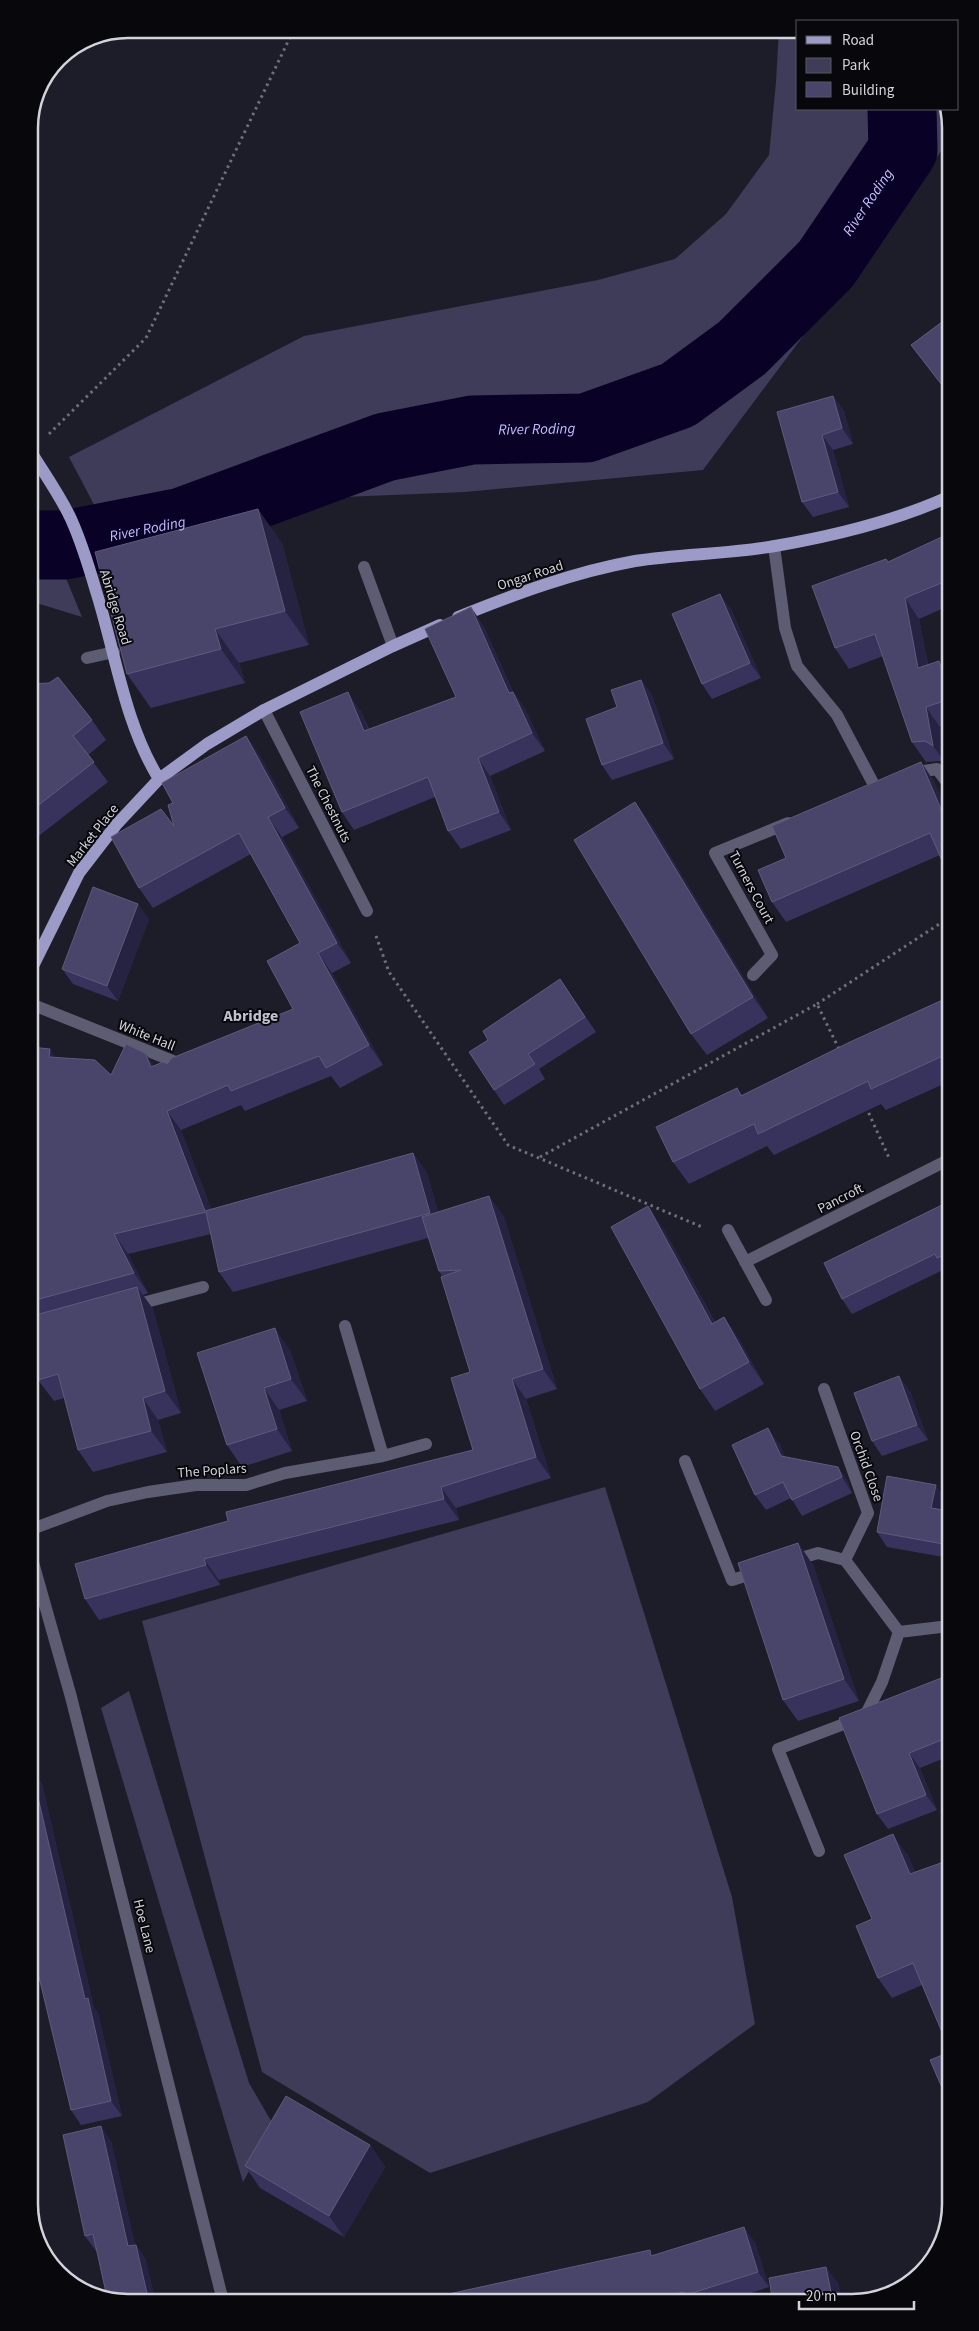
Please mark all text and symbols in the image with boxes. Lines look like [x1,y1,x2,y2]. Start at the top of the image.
legend [796,20,959,110]
text: Road [842,30,874,51]
text: Park [842,55,871,76]
text: Building [842,80,895,101]
water label: River Roding [838,164,899,240]
water label: River Roding [498,418,576,441]
water label: River Roding [108,512,187,547]
street label: Ongar Road [495,556,566,596]
street label: Abridge Road [94,567,136,648]
street label: The Chestnuts [300,763,356,846]
street label: Market Place [62,800,124,871]
street label: Turners Court [723,847,779,928]
district label: Abridge [223,1005,278,1027]
street label: White Hall [115,1015,178,1057]
street label: Pancroft [814,1179,867,1219]
street label: Orchid Close [844,1428,888,1505]
street label: The Poplars [177,1459,247,1483]
street label: Hoe Lane [128,1897,160,1955]
scale bar [799,2278,914,2310]
text: 20 m [806,2286,836,2307]

